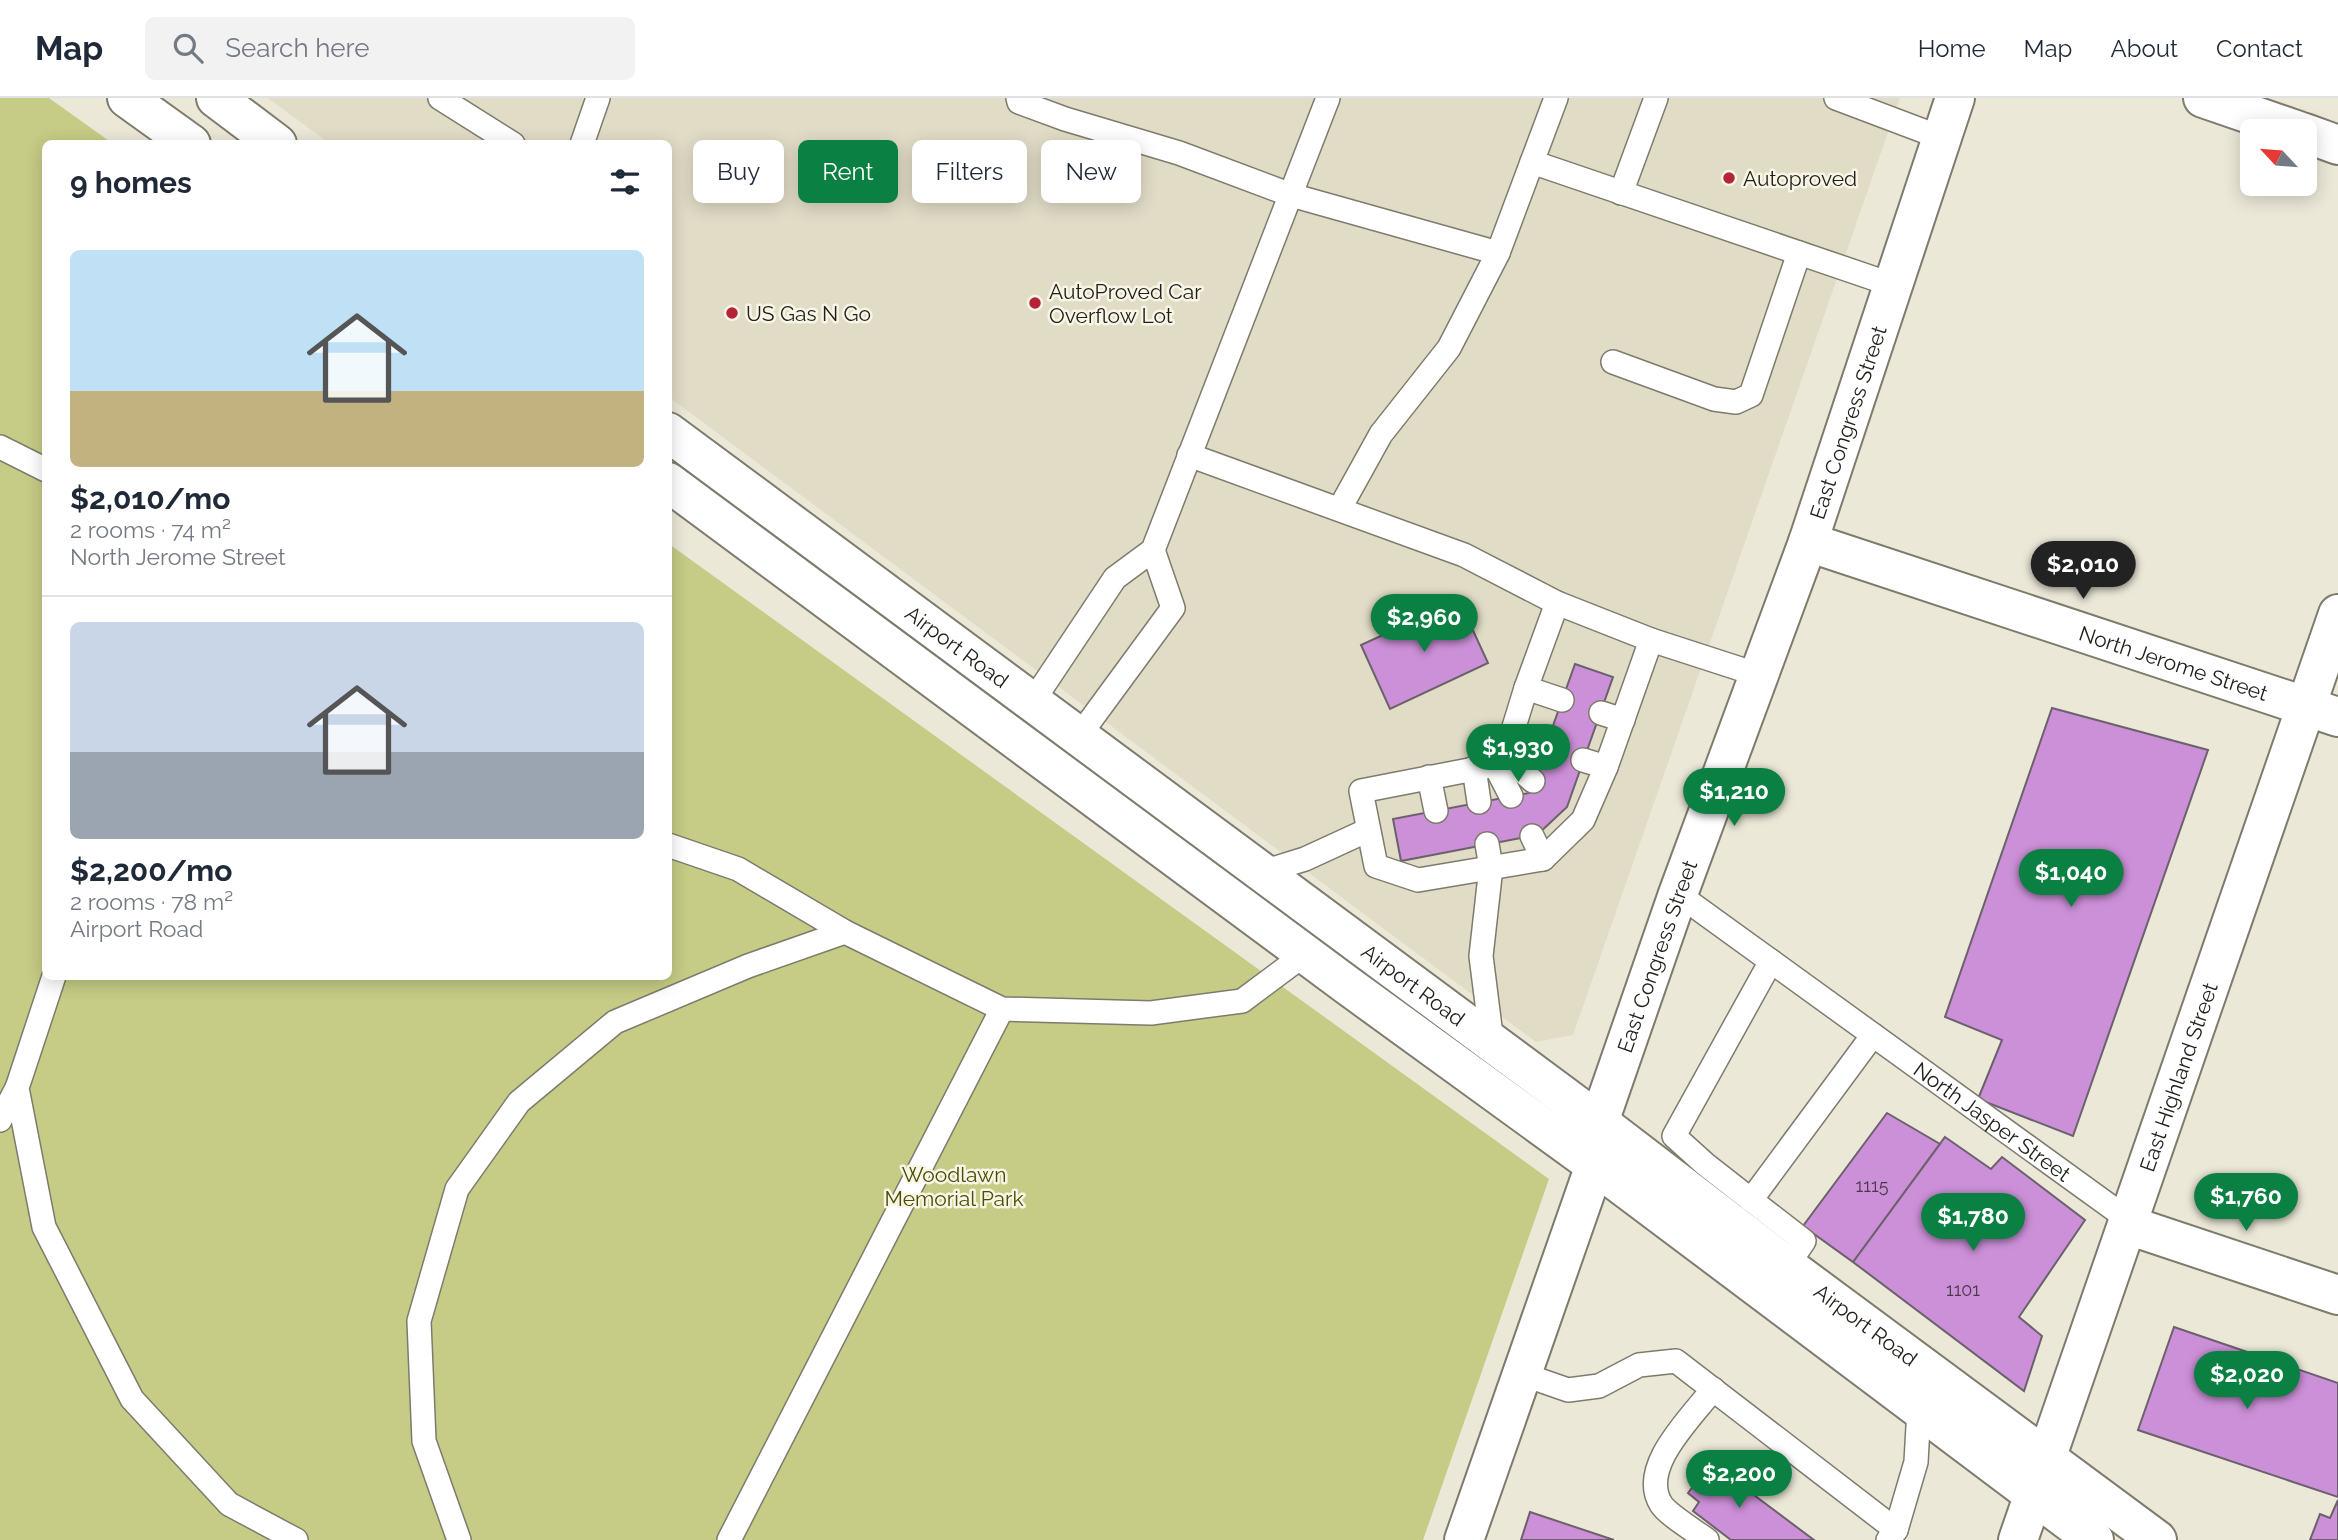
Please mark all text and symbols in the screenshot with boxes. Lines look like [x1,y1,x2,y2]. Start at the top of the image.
search box [145,17,635,80]
text: Map [35,29,103,68]
icon: search [169,29,207,67]
text: Search here [225,33,370,63]
text: Home [1918,34,1986,63]
text: Map [2024,34,2072,63]
text: About [2110,34,2178,63]
text: Contact [2216,34,2303,63]
north arrow [2240,119,2317,196]
map controls [2240,119,2317,196]
chip: Buy [693,140,784,203]
chip: Rent [798,140,898,203]
chip: Filters [912,140,1027,203]
chip: New [1041,140,1141,203]
icon: filters [606,163,644,201]
text: 9 homes [70,165,192,200]
place label: Autoproved [1743,166,1857,191]
marker: Autoproved [1721,170,1737,186]
place label: AutoProved Car Overflow Lot [1049,279,1202,328]
icon: home [294,295,420,421]
marker: AutoProved Car Overflow Lot [1027,295,1043,311]
place label: US Gas N Go [746,301,871,326]
marker: US Gas N Go [724,305,740,321]
street label: East Congress Street [1804,322,1891,522]
text: $2,010/mo [70,481,230,516]
text: 2 rooms · 74 m² [70,516,231,543]
pin: $2,010 [2026,542,2140,601]
text: North Jerome Street [70,543,286,570]
text: $2,010 [2047,550,2119,577]
pin: $2,960 [1367,594,1481,654]
street label: Airport Road [901,600,1014,693]
text: $2,960 [1387,603,1461,630]
street label: North Jerome Street [2076,620,2271,705]
icon: home [294,667,420,793]
pin: $1,930 [1461,724,1575,784]
text: $1,930 [1482,733,1554,760]
pin: $1,210 [1677,768,1791,828]
text: $1,210 [1699,777,1769,804]
pin: $1,040 [2014,850,2128,909]
text: $2,200/mo [70,853,232,888]
street label: East Congress Street [1612,856,1702,1056]
text: $1,040 [2035,858,2107,885]
text: 2 rooms · 78 m² [70,888,233,915]
text: Airport Road [70,915,203,942]
street label: Airport Road [1357,938,1470,1031]
street label: East Highland Street [2134,979,2222,1175]
street label: North Jasper Street [1909,1056,2076,1186]
park label: Woodlawn Memorial Park [884,1162,1024,1211]
pin: $1,760 [2189,1174,2303,1233]
house number: 1115 [1856,1175,1889,1196]
text: $1,760 [2210,1182,2282,1209]
pin: $1,780 [1916,1194,2030,1253]
text: $1,780 [1937,1202,2009,1229]
street label: Airport Road [1810,1278,1922,1371]
house number: 1101 [1946,1279,1980,1300]
pin: $2,020 [2190,1352,2304,1411]
text: $2,020 [2210,1360,2284,1387]
pin: $2,200 [1682,1450,1796,1510]
text: $2,200 [1702,1459,1776,1486]

